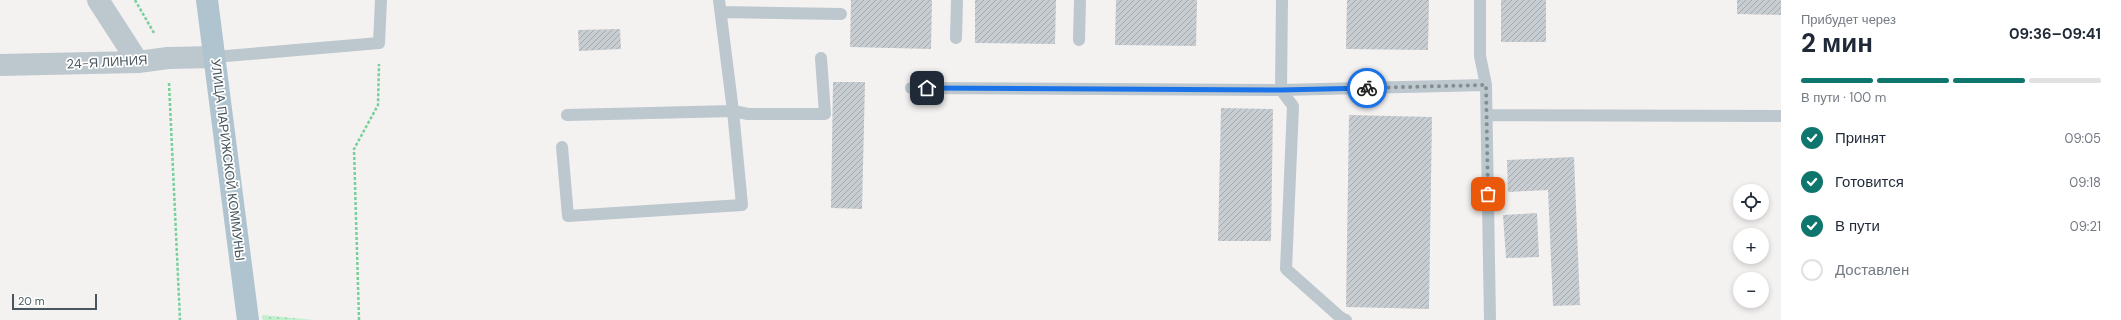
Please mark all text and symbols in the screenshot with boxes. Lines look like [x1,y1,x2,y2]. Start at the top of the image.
text: Прибудет через [1801,11,1896,28]
text: 09:36–09:41 [2009,24,2101,44]
text: 2 мин [1801,26,1873,60]
street label: 24-Я ЛИНИЯ [66,51,148,73]
street label: УЛИЦА ПАРИЖСКОЙ КОММУНЫ [207,58,249,262]
courier [1347,68,1387,108]
pin [910,71,944,105]
icon: home [916,77,938,99]
icon: bike [1356,77,1378,99]
text: В пути · 100 m [1801,89,1886,106]
icon: check [1801,127,1823,149]
text: Принят [1835,128,1886,148]
text: 09:05 [2064,130,2101,147]
icon: check [1801,171,1823,193]
text: Готовится [1835,172,1904,192]
text: 09:18 [2069,174,2101,191]
pin [1471,177,1505,211]
icon: bag [1477,183,1499,205]
map controls [1733,184,1769,308]
button: locate [1733,184,1769,220]
icon: check [1801,215,1823,237]
text: В пути [1835,216,1880,236]
text: 09:21 [2070,218,2101,235]
button: + [1733,228,1769,264]
text: Доставлен [1835,260,1909,280]
button: − [1733,272,1769,308]
scale bar [12,292,97,311]
text: 20 m [18,294,44,308]

